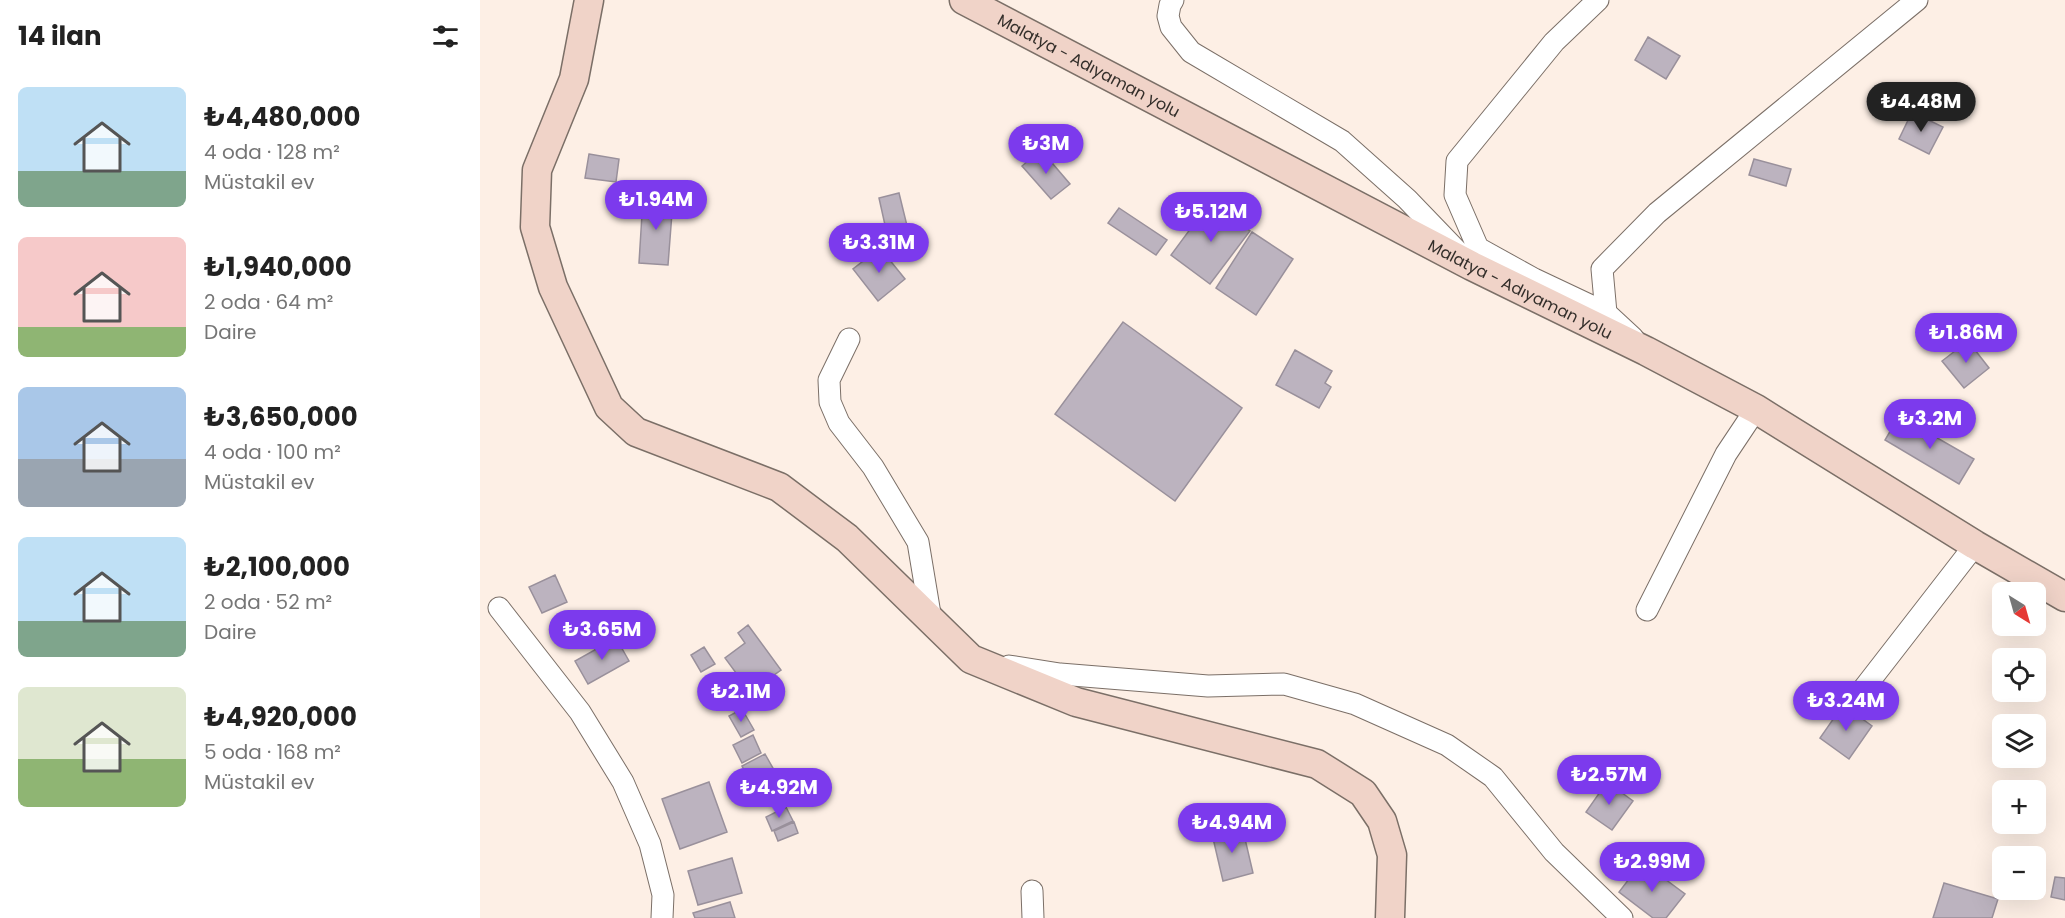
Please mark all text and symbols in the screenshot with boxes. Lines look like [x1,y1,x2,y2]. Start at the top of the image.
street label: Malatya - Adıyaman yolu [994,8,1184,123]
text: 14 ilan [18,18,101,54]
icon: filters [429,20,462,53]
pin: ₺4.48M [1872,82,1970,133]
text: ₺4.48M [1881,87,1961,115]
text: ₺4,480,000 [204,99,360,135]
icon: home [66,111,138,183]
pin: ₺3M [1017,124,1075,175]
text: ₺3M [1022,129,1070,157]
text: 4 oda · 128 m² [204,138,340,166]
text: Müstakil ev [204,168,314,196]
pin: ₺1.94M [607,180,705,231]
text: ₺1.94M [619,185,693,213]
pin: ₺5.12M [1162,192,1260,243]
text: ₺5.12M [1175,197,1247,225]
pin: ₺3.31M [830,223,928,274]
text: ₺3.31M [843,228,915,256]
street label: Malatya - Adıyaman yolu [1424,234,1616,344]
text: ₺1,940,000 [204,249,352,285]
icon: home [66,261,138,333]
text: 2 oda · 64 m² [204,288,333,316]
pin: ₺1.86M [1917,313,2015,364]
text: Daire [204,318,256,346]
text: ₺1.86M [1929,318,2003,346]
text: ₺3,650,000 [204,399,358,435]
pin: ₺3.2M [1888,399,1972,450]
text: ₺3.2M [1898,404,1962,432]
icon: home [66,411,138,483]
text: 4 oda · 100 m² [204,438,341,466]
text: Müstakil ev [204,468,314,496]
text: ₺2,100,000 [204,549,350,585]
icon: home [66,561,138,633]
north arrow [1992,582,2046,636]
map controls [1992,582,2046,900]
text: 2 oda · 52 m² [204,588,332,616]
pin: ₺3.65M [553,610,651,661]
text: ₺3.65M [563,615,641,643]
text: Daire [204,618,256,646]
button: locate [1992,648,2046,702]
pin: ₺2.1M [699,672,783,723]
text: ₺2.1M [711,677,771,705]
pin: ₺3.24M [1797,681,1895,732]
text: ₺3.24M [1807,686,1885,714]
text: ₺4,920,000 [204,699,357,735]
icon: home [66,711,138,783]
button: layers [1992,714,2046,768]
text: 5 oda · 168 m² [204,738,341,766]
pin: ₺2.57M [1560,755,1658,806]
text: ₺2.57M [1571,760,1647,788]
text: Müstakil ev [204,768,314,796]
pin: ₺4.92M [730,768,828,819]
text: ₺4.92M [740,773,818,801]
button: + [1992,780,2046,834]
pin: ₺4.94M [1183,803,1281,854]
text: ₺4.94M [1192,808,1272,836]
pin: ₺2.99M [1603,842,1701,893]
button: − [1992,846,2046,900]
text: ₺2.99M [1614,847,1690,875]

